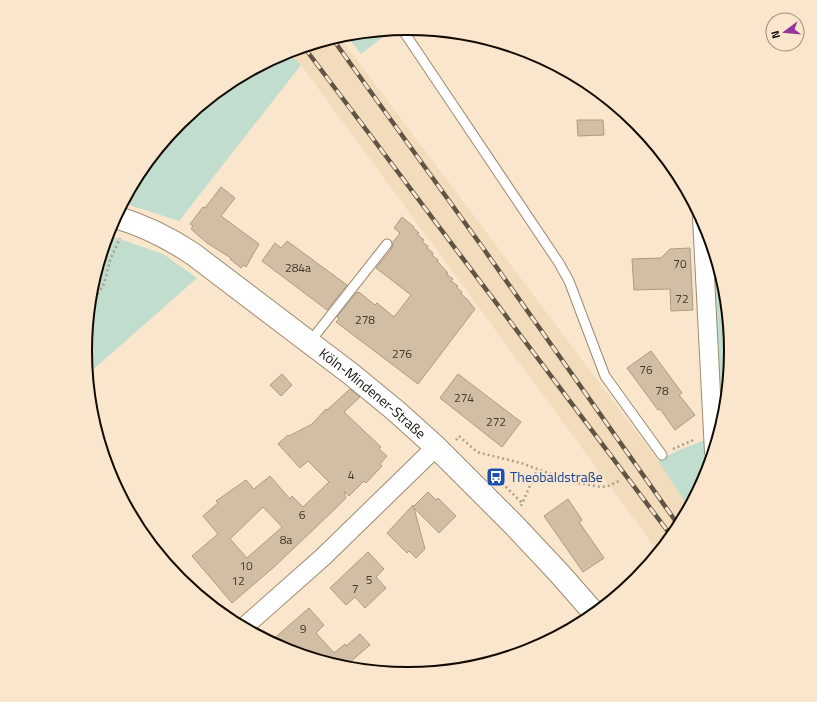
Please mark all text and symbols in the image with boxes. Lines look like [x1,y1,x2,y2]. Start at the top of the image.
north arrow [765,12,805,52]
text: N [767,29,784,41]
house number: 70 [673,254,687,273]
house number: 284a [285,258,311,277]
house number: 72 [675,289,689,308]
house number: 278 [355,310,375,329]
street label: Köln-Mindener-Straße [315,343,431,443]
house number: 276 [392,344,412,363]
house number: 76 [639,360,653,379]
house number: 78 [655,381,669,400]
house number: 274 [454,388,474,407]
house number: 272 [486,412,506,431]
house number: 4 [348,465,355,484]
bus stop icon: Theobaldstraße [485,466,507,488]
place label: Theobaldstraße [510,466,603,487]
house number: 6 [299,505,306,524]
house number: 8a [280,530,292,549]
house number: 10 [239,556,253,575]
house number: 5 [366,570,373,589]
house number: 12 [231,571,245,590]
house number: 7 [352,579,358,598]
house number: 9 [300,619,307,638]

